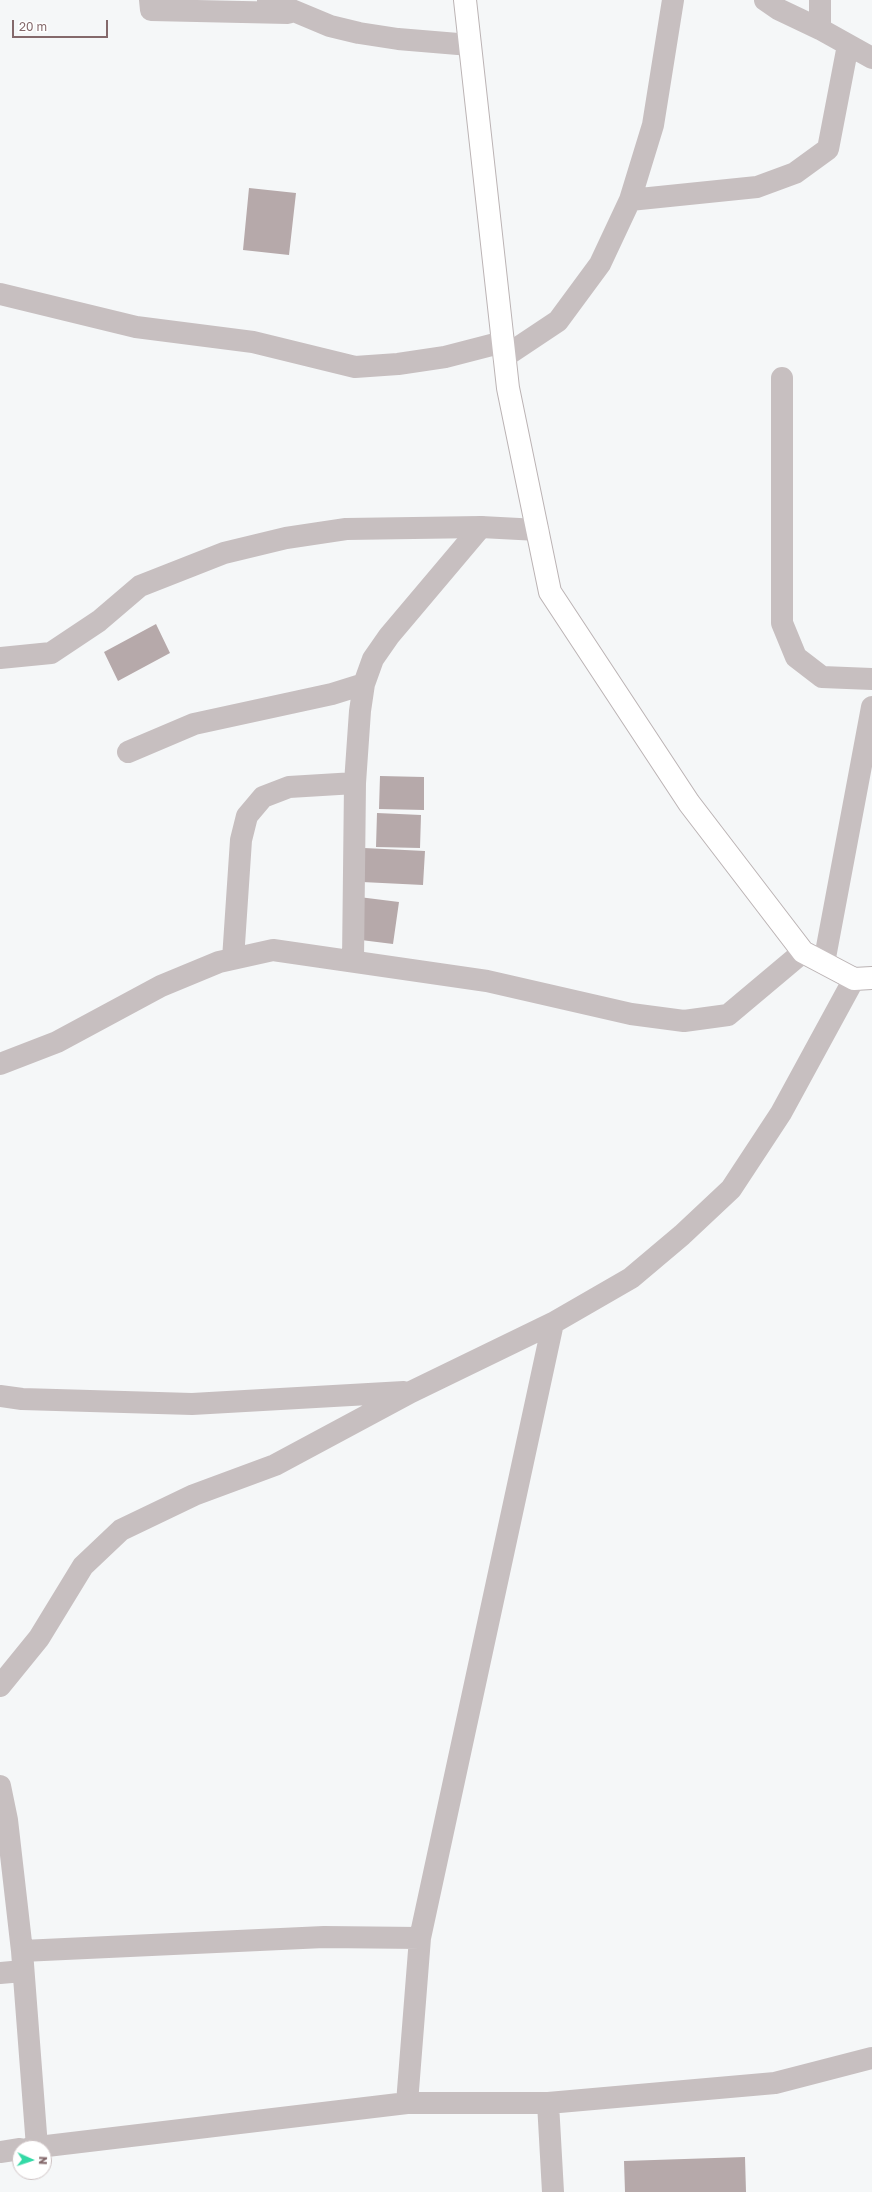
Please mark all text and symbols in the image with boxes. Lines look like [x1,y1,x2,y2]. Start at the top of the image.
scale bar [14,12,110,38]
text: 20 m [19,19,47,34]
north arrow [12,2140,52,2180]
text: N [37,2156,50,2165]

